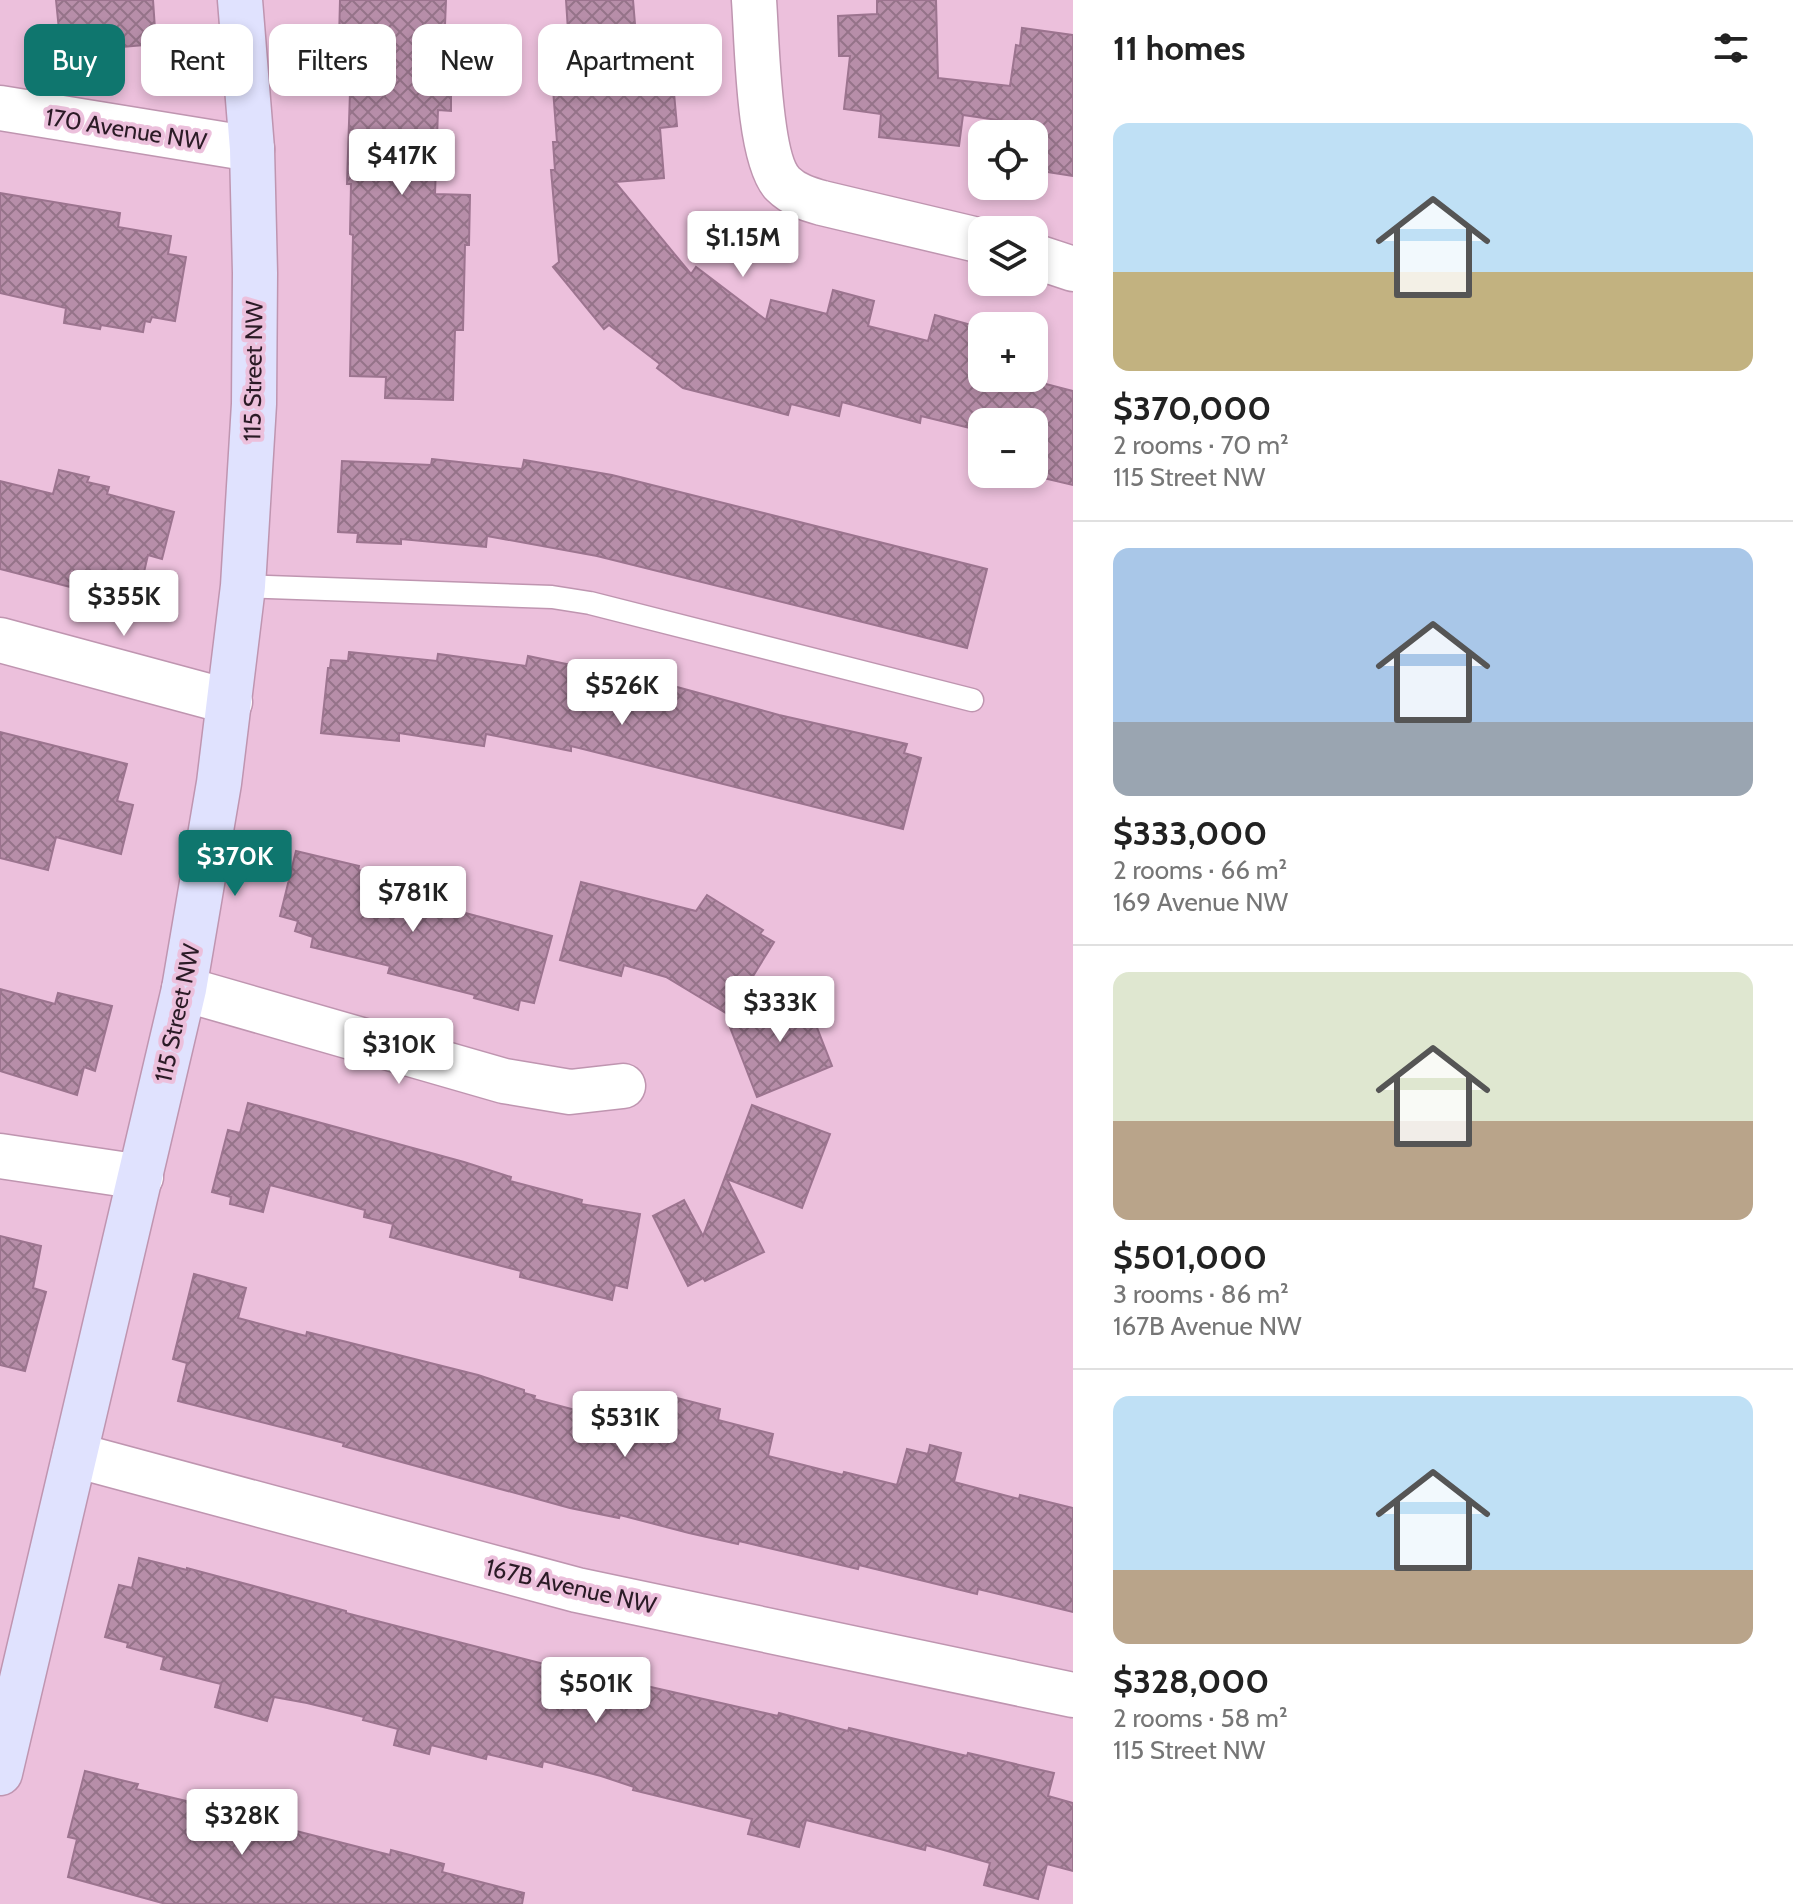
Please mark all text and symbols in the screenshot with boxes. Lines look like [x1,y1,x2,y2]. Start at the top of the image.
chip: Buy [24,24,125,96]
chip: Rent [141,24,253,96]
chip: Filters [269,24,396,96]
chip: New [412,24,522,96]
chip: Apartment [538,24,722,96]
icon: filters [1709,26,1753,70]
text: 11 homes [1113,27,1245,69]
street label: 170 Avenue NW [43,102,209,156]
map controls [968,120,1048,488]
button: locate [968,120,1048,200]
pin: $417K [346,129,458,197]
text: $417K [367,139,437,171]
icon: home [1361,175,1505,319]
pin: $1.15M [678,211,808,279]
button: layers [968,216,1048,296]
text: $1.15M [705,221,781,253]
street label: 115 Street NW [237,300,269,442]
button: + [968,312,1048,392]
text: $370,000 [1113,387,1271,429]
button: − [968,408,1048,488]
text: 2 rooms · 70 m² [1113,429,1289,461]
text: 115 Street NW [1113,461,1265,493]
pin: $355K [68,570,180,638]
text: $355K [87,580,161,612]
icon: home [1361,600,1505,744]
pin: $526K [566,659,678,727]
text: $526K [585,669,659,701]
text: $333,000 [1113,812,1267,854]
pin: $370K [179,830,291,898]
text: $370K [197,840,273,872]
text: 2 rooms · 66 m² [1113,854,1287,886]
pin: $781K [357,866,469,934]
text: $781K [378,876,448,908]
text: 169 Avenue NW [1113,886,1288,918]
street label: 115 Street NW [148,941,206,1085]
pin: $333K [724,976,836,1044]
text: $333K [743,986,817,1018]
pin: $310K [343,1018,455,1086]
icon: home [1361,1024,1505,1168]
text: $310K [362,1028,436,1060]
text: $501,000 [1113,1236,1267,1278]
text: 3 rooms · 86 m² [1113,1278,1289,1310]
text: 167B Avenue NW [1113,1310,1302,1342]
pin: $531K [569,1391,681,1459]
text: $531K [591,1401,659,1433]
icon: home [1361,1448,1505,1592]
street label: 167B Avenue NW [483,1552,659,1620]
pin: $501K [540,1657,652,1725]
text: $328,000 [1113,1660,1269,1702]
text: $501K [559,1667,633,1699]
text: 2 rooms · 58 m² [1113,1702,1288,1734]
text: 115 Street NW [1113,1734,1265,1766]
pin: $328K [186,1789,298,1857]
text: $328K [205,1799,279,1831]

